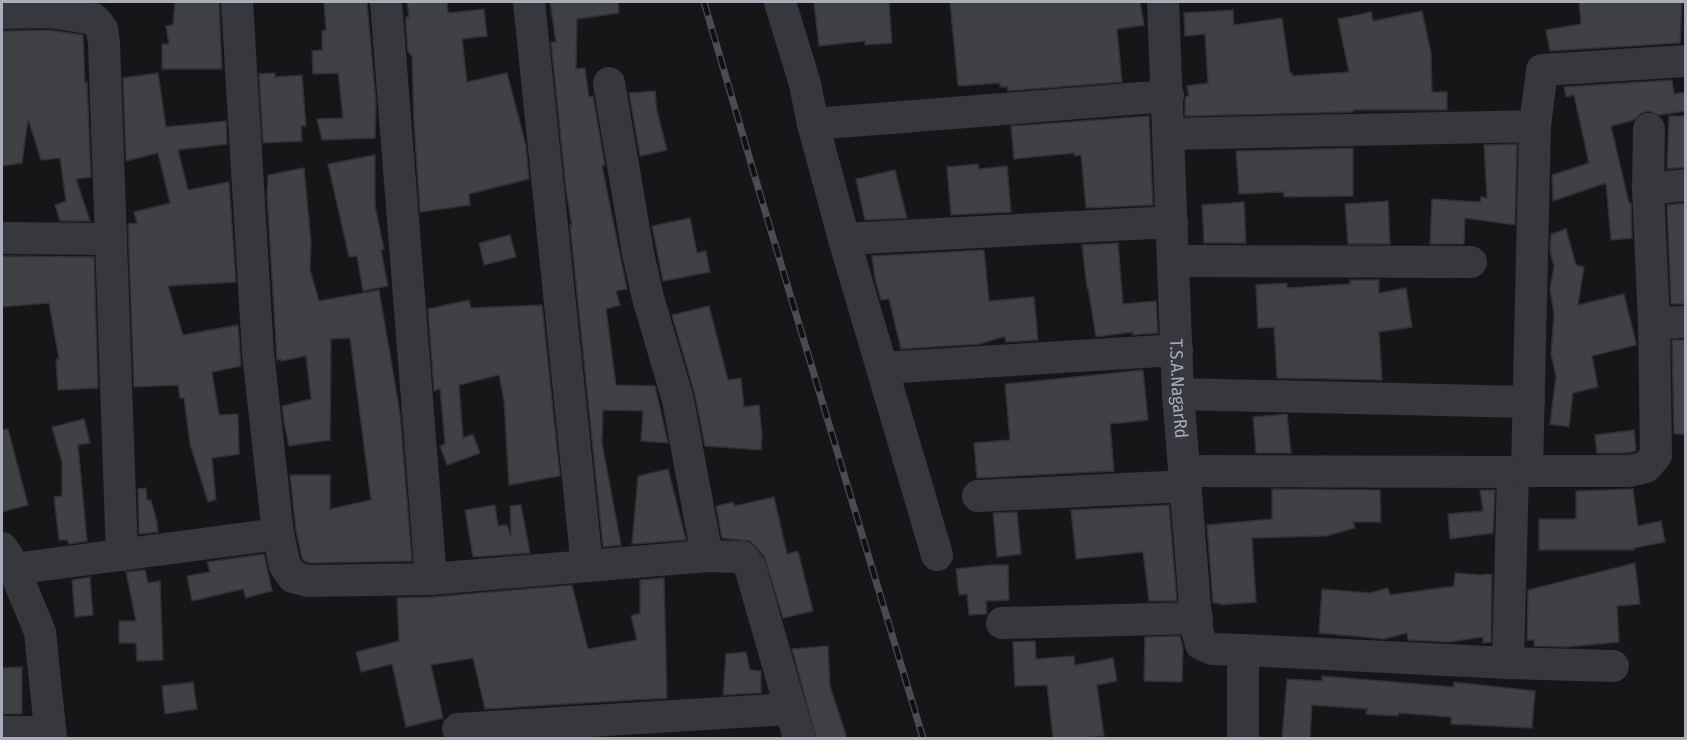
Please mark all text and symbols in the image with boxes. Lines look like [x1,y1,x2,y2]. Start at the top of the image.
street label: T.S.A.NagarRd [1165,339,1193,439]

